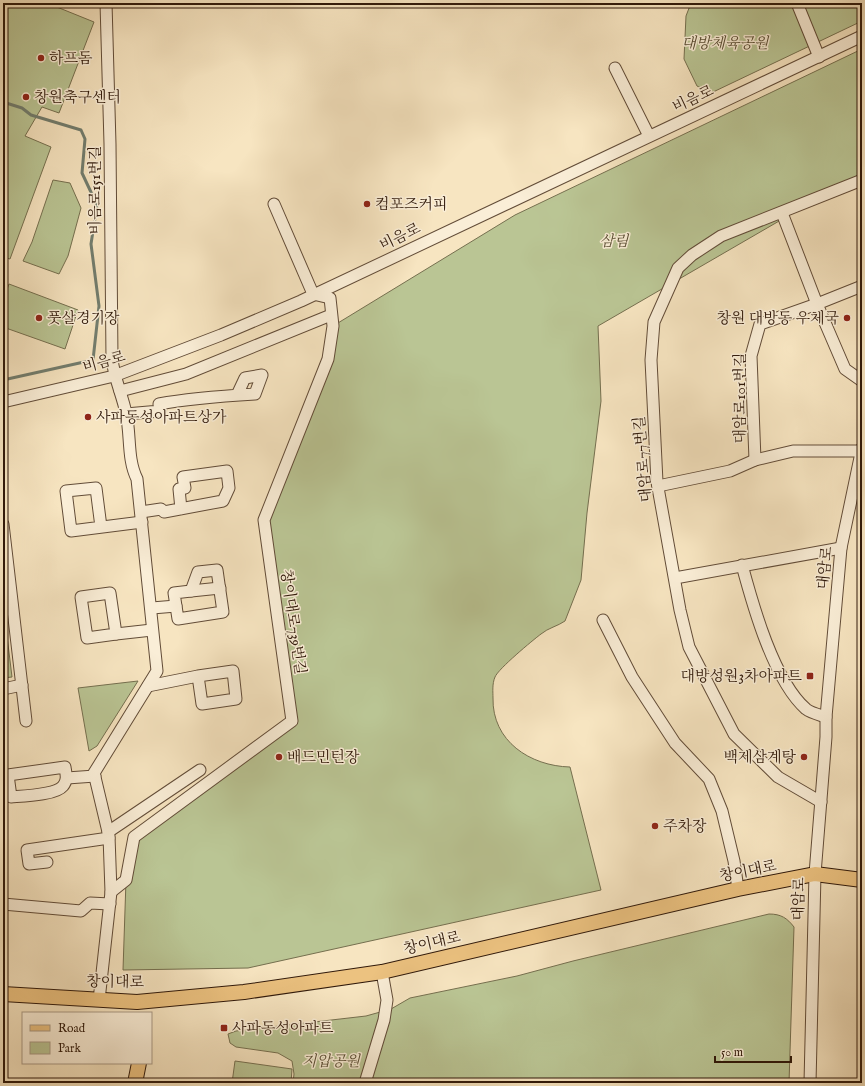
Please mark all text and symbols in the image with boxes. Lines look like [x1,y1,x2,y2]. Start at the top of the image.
park label: 대방체육공원 [682,34,770,53]
place label: 하프돔 [49,49,93,68]
marker: 하프돔 [36,53,46,63]
street label: 비음로 [669,81,717,117]
place label: 창원축구센터 [34,88,121,107]
marker: 창원축구센터 [21,92,31,102]
street label: 비음로151번길 [86,145,105,235]
place label: 컴포즈커피 [375,195,447,214]
marker: 컴포즈커피 [362,199,372,209]
street label: 비음로 [376,219,424,255]
park label: 삼림 [600,232,630,251]
place label: 풋살경기장 [47,309,120,328]
place label: 창원 대방동 우체국 [717,309,840,328]
marker: 풋살경기장 [34,313,44,323]
marker: 창원 대방동 우체국 [842,313,852,323]
street label: 비음로 [80,347,128,377]
street label: 대암로101번길 [731,353,750,443]
place label: 사파동성아파트상가 [96,408,227,427]
marker: 사파동성아파트상가 [83,412,93,422]
street label: 대암로77번길 [630,415,656,503]
street label: 대암로 [813,545,837,591]
street label: 창이대로739번길 [276,568,310,676]
place label: 대방성원3차아파트 [680,667,803,686]
marker: 대방성원3차아파트 [805,671,815,681]
place label: 배드민턴장 [287,748,360,767]
place label: 백제삼계탕 [724,748,797,767]
marker: 배드민턴장 [274,752,284,762]
marker: 백제삼계탕 [799,752,809,762]
place label: 주차장 [663,817,707,836]
marker: 주차장 [650,821,660,831]
street label: 창이대로 [718,856,779,886]
street label: 대암로 [789,877,809,921]
street label: 창이대로 [402,927,463,959]
street label: 창이대로 [86,972,145,992]
legend [22,1012,152,1064]
place label: 사파동성아파트 [232,1019,334,1038]
text: Road [58,1021,86,1036]
marker: 사파동성아파트 [219,1023,229,1033]
scale bar [715,1038,791,1064]
text: Park [58,1041,81,1056]
text: 50 m [721,1045,743,1060]
park label: 지압공원 [302,1052,361,1071]

